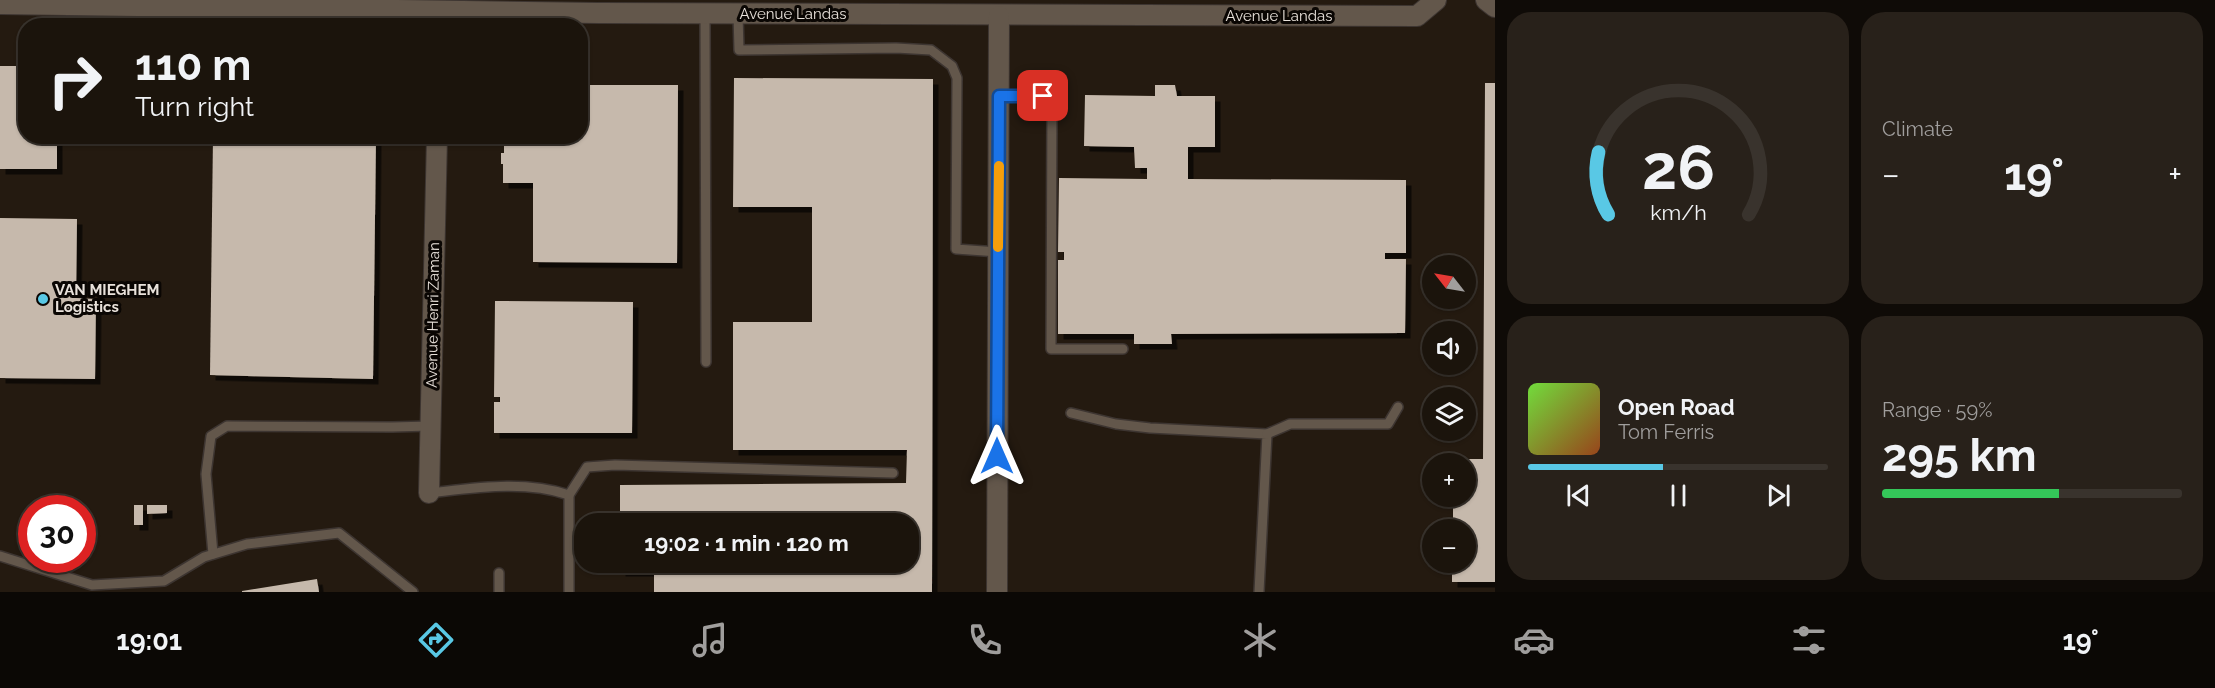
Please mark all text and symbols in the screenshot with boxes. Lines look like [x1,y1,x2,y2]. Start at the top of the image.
street label: Avenue Landas [740,5,846,23]
street label: Avenue Landas [1226,7,1332,25]
text: 110 m [135,41,251,90]
icon: right [36,42,114,120]
pin [1017,70,1068,121]
icon: arrive [1026,79,1059,112]
text: Turn right [135,91,254,122]
text: Climate [1882,117,1953,141]
text: 26 [1641,130,1715,204]
text: 19° [2004,148,2064,201]
text: − [1882,155,1900,194]
text: + [2168,155,2182,194]
text: km/h [1650,200,1706,225]
street label: Avenue Henri Zaman [423,242,443,388]
north arrow [1422,255,1476,309]
map controls [1422,255,1476,573]
place label: VAN MIEGHEM Logistics [55,281,160,316]
marker: VAN MIEGHEM Logistics [36,292,50,306]
button: sound [1422,321,1476,375]
button: layers [1422,387,1476,441]
text: Open Road [1618,394,1735,420]
text: Range · 59% [1882,398,1992,422]
text: Tom Ferris [1618,420,1714,444]
position arrow [965,424,1029,488]
text: 295 km [1882,429,2037,482]
button: + [1422,453,1476,507]
icon: previous [1562,479,1595,512]
icon: pause [1662,479,1695,512]
icon: next [1762,479,1795,512]
speed limit sign: 30 [18,495,96,573]
button: − [1422,519,1476,573]
text: 19:02 · 1 min · 120 m [644,530,849,556]
icon: directions [415,619,457,661]
icon: music [689,619,731,661]
icon: phone [964,619,1006,661]
icon: climate [1239,619,1281,661]
icon: car [1513,619,1555,661]
icon: filters [1788,619,1830,661]
text: 19:01 [116,625,182,656]
text: 19° [2062,625,2099,656]

